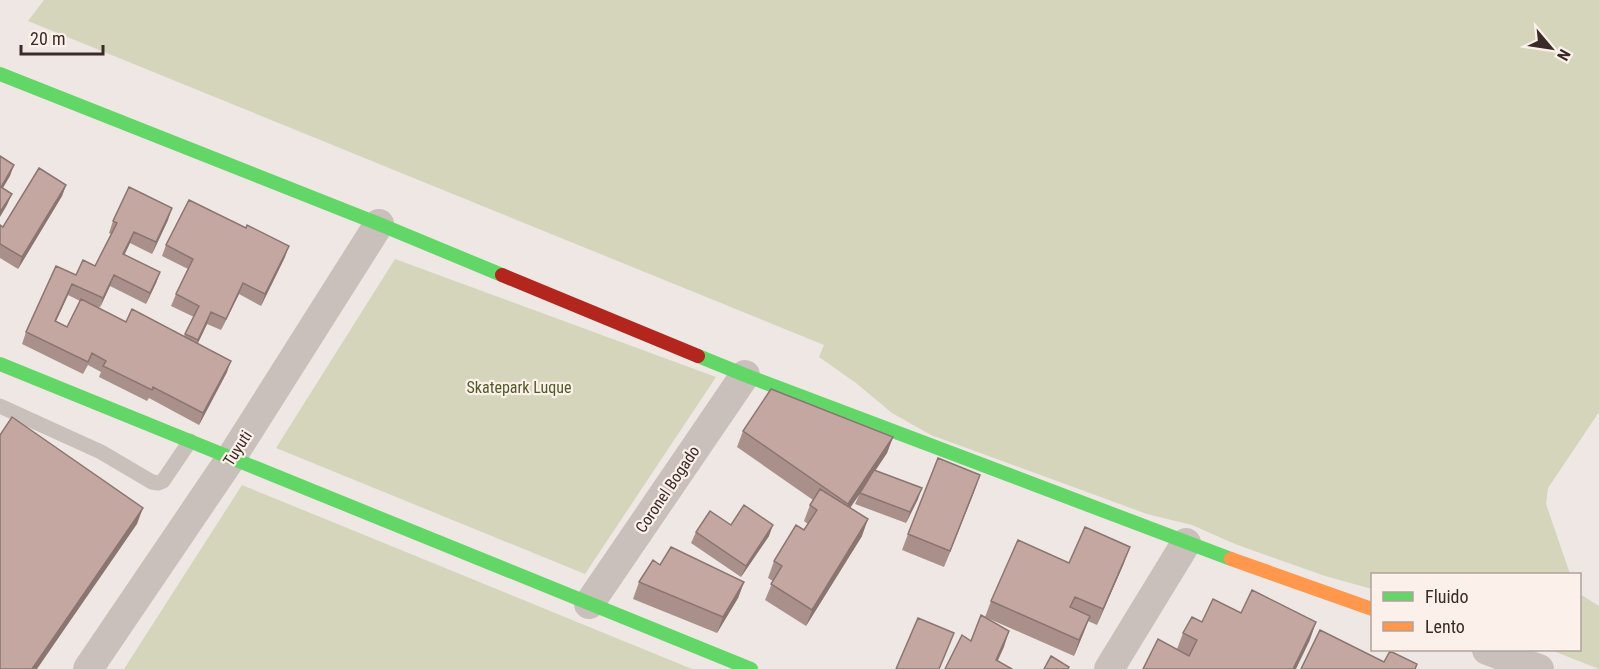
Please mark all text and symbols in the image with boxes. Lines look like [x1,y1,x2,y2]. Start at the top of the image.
scale bar [21,18,104,56]
north arrow [1521,18,1581,78]
text: 20 m [30,28,65,49]
text: N [1553,46,1574,64]
park label: Skatepark Luque [467,378,571,397]
street label: Tuyuti [219,427,256,469]
street label: Coronel Bogado [631,442,703,536]
legend [1371,573,1581,651]
text: Fluido [1425,586,1469,607]
text: Lento [1425,616,1465,637]

